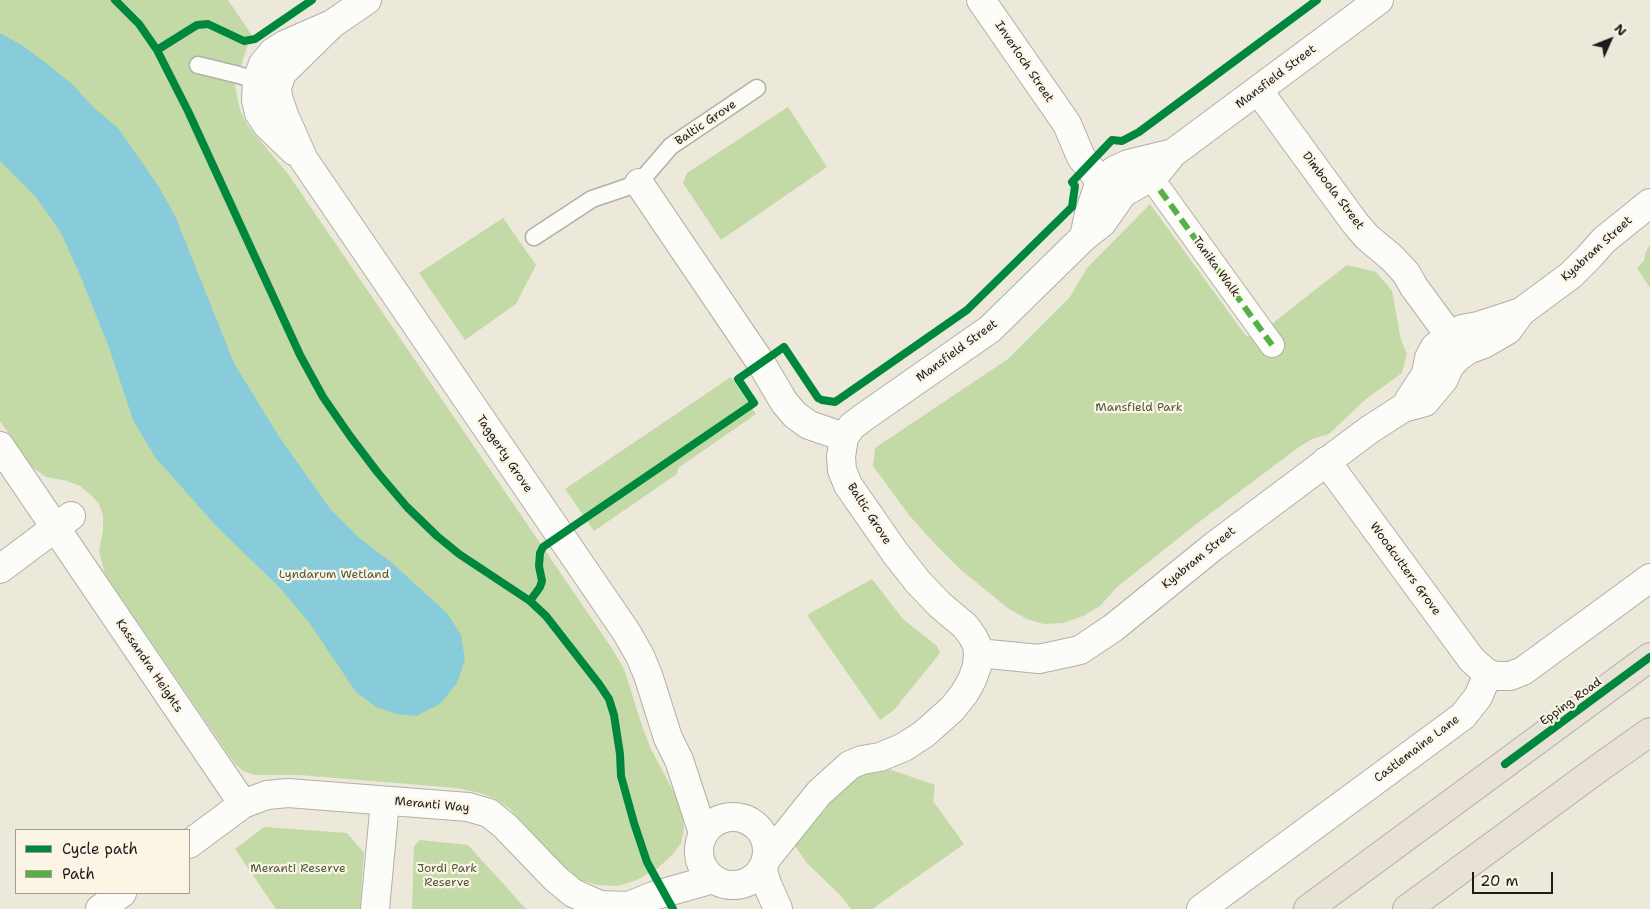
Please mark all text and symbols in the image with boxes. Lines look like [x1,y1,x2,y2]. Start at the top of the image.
north arrow [1585,15,1635,65]
street label: Inverloch Street [991,19,1057,105]
text: N [1610,19,1631,40]
street label: Mansfield Street [1233,42,1319,112]
street label: Baltic Grove [673,97,739,149]
street label: Dimboola Street [1299,149,1367,233]
street label: Kyabram Street [1559,213,1635,285]
street label: Tanika Walk [1189,234,1243,300]
street label: Mansfield Street [914,317,1000,385]
park label: Mansfield Park [1095,401,1183,415]
street label: Taggerty Grove [473,413,535,495]
street label: Baltic Grove [844,481,894,547]
street label: Woodcutters Grove [1366,520,1444,618]
street label: Kyabram Street [1159,524,1239,592]
park label: Lyndarum Wetland [279,568,389,582]
street label: Kassandra Heights [112,617,186,715]
street label: Epping Road [1537,675,1605,729]
street label: Castlemaine Lane [1372,712,1462,786]
street label: Meranti Way [394,795,470,815]
legend [15,829,190,894]
text: Cycle path [62,839,138,859]
park label: Meranti Reserve [250,862,346,876]
park label: Jordi Park Reserve [417,862,477,890]
scale bar [1475,862,1556,894]
text: Path [62,864,95,884]
text: 20 m [1480,871,1519,891]

